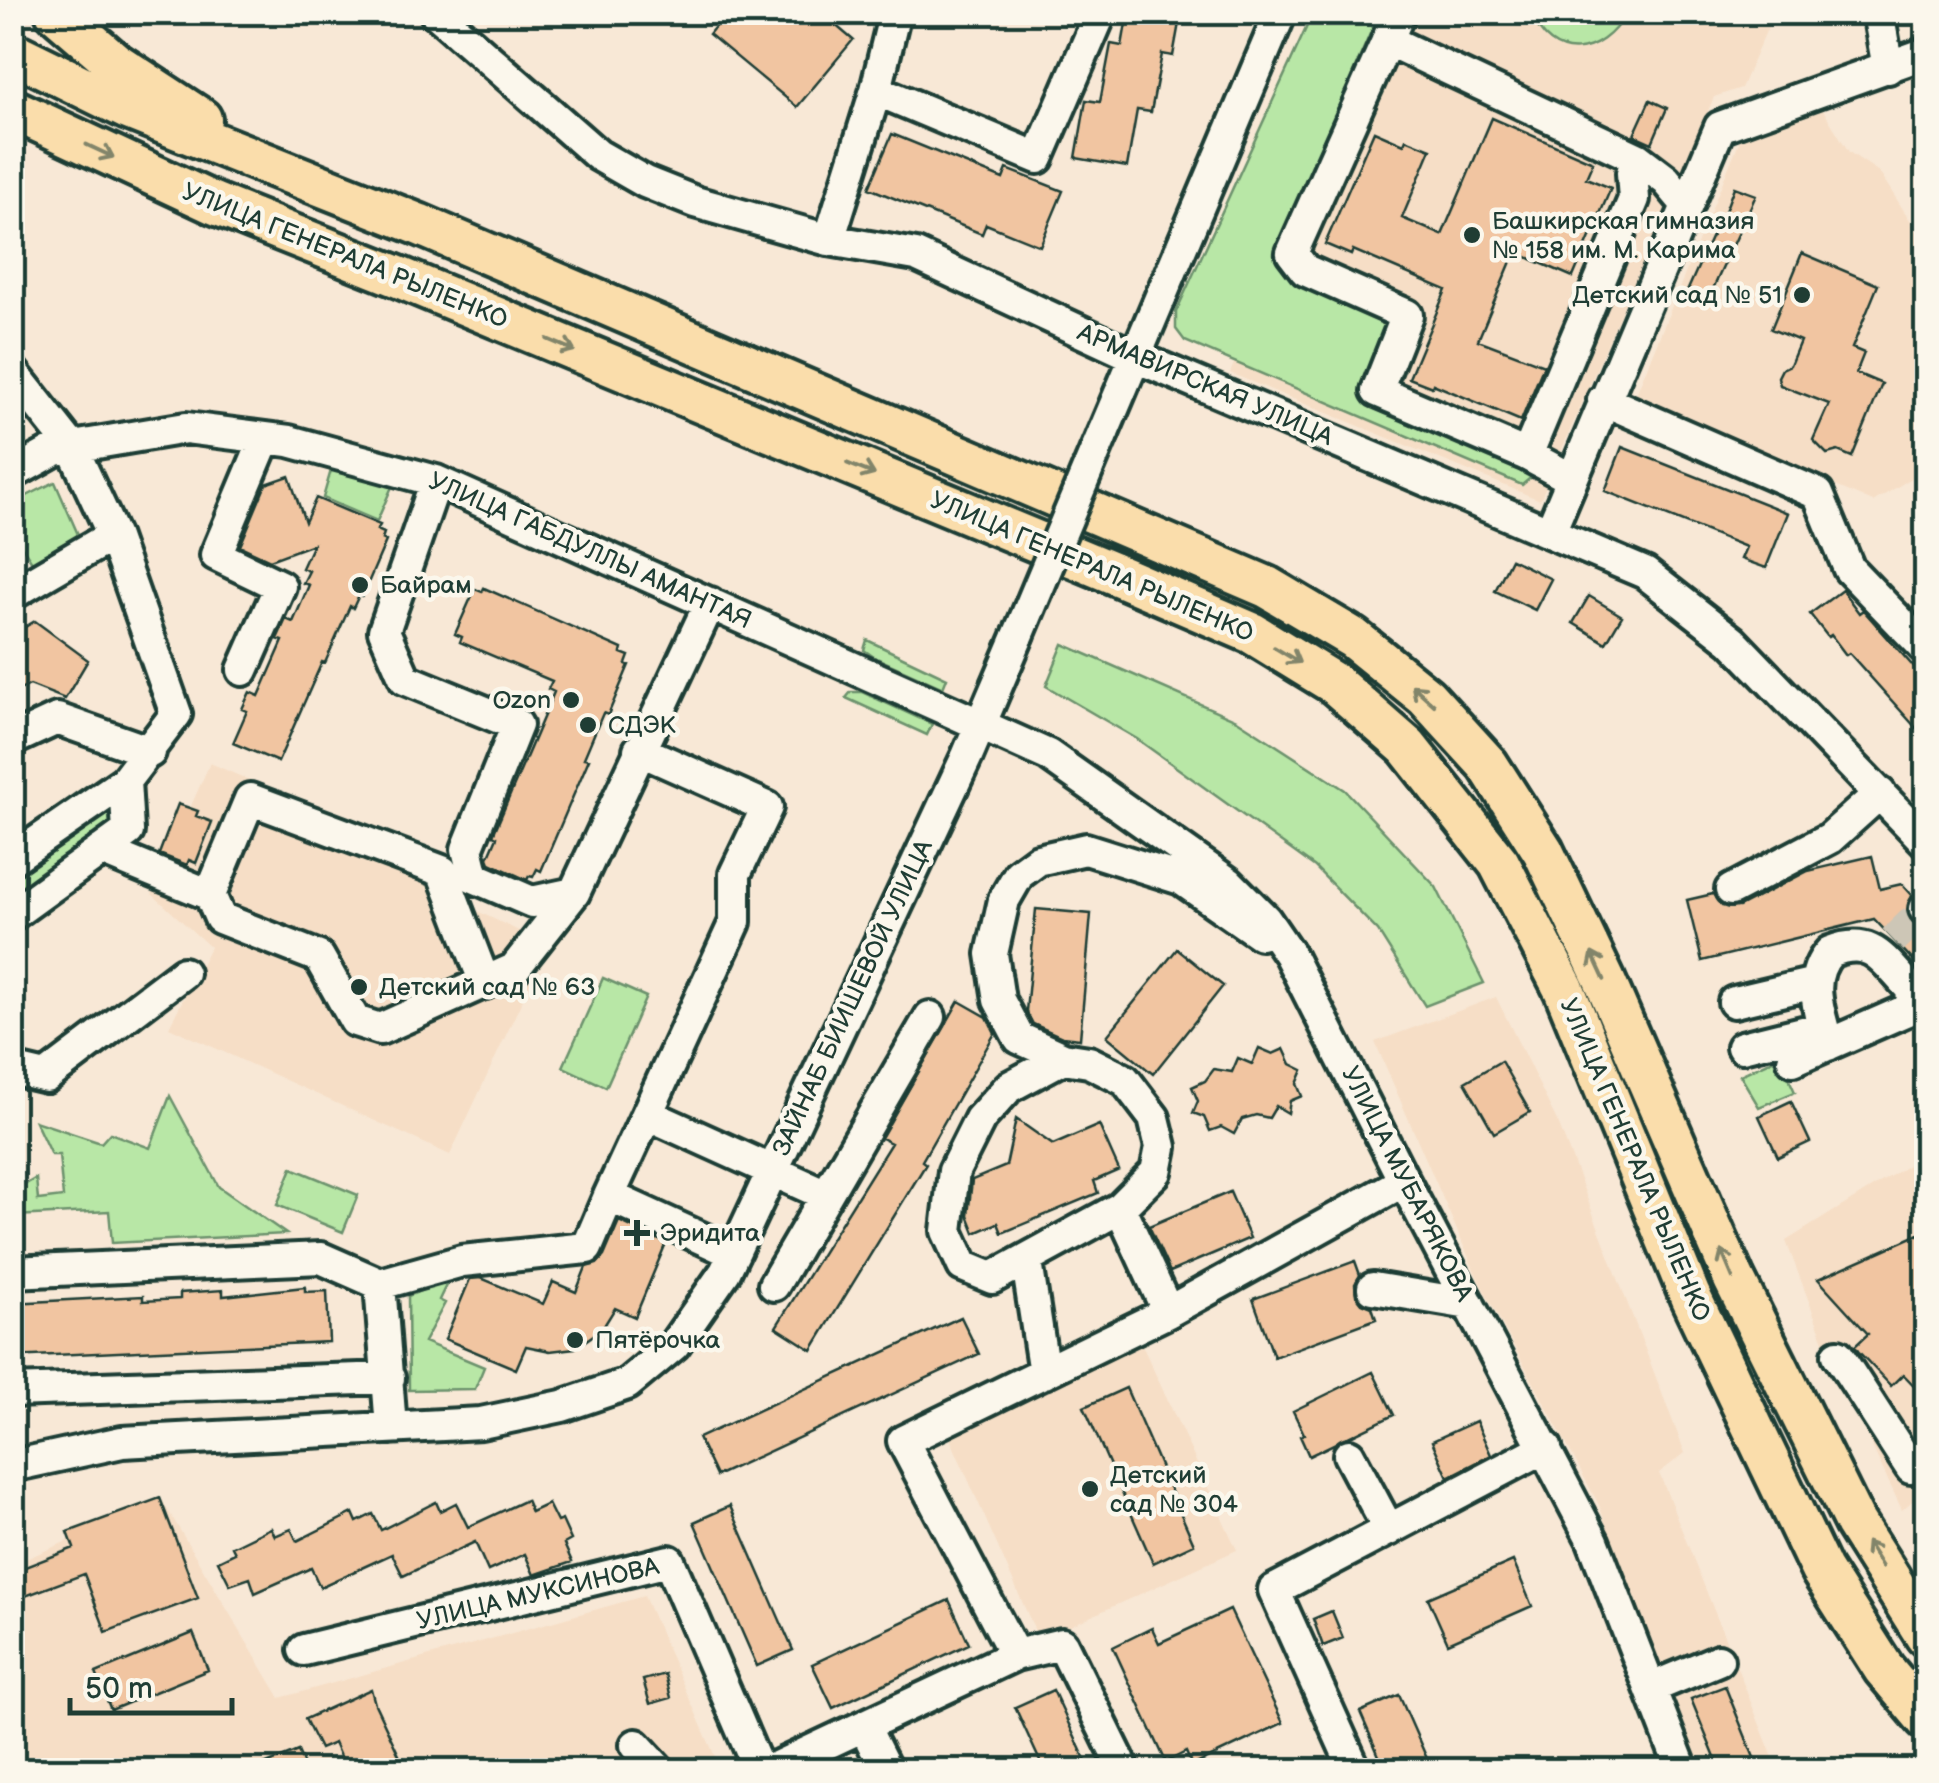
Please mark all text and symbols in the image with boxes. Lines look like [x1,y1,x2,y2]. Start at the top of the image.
one-way arrow [84,143,115,161]
street label: УЛИЦА ГЕНЕРАЛА РЫЛЕНКО [178,176,512,336]
place label: Башкирская гимназия № 158 им. М. Карима [1492,206,1754,266]
marker: Башкирская гимназия № 158 им. М. Карима [1461,224,1483,246]
place label: Детский сад № 51 [1572,280,1782,311]
marker: Детский сад № 51 [1791,284,1813,306]
street label: АРМАВИРСКАЯ УЛИЦА [1072,317,1338,453]
one-way arrow [545,337,576,355]
one-way arrow [845,462,876,480]
street label: УЛИЦА ГАБДУЛЛЫ АМАНТАЯ [424,466,756,636]
street label: УЛИЦА ГЕНЕРАЛА РЫЛЕНКО [926,485,1258,649]
place label: Байрам [380,570,472,601]
marker: Байрам [349,574,371,596]
one-way arrow [1272,645,1301,665]
one-way arrow [1411,684,1436,707]
place label: Ozon [492,685,551,716]
marker: Ozon [560,689,582,711]
place label: СДЭК [608,710,677,741]
marker: СДЭК [577,714,599,736]
street label: ЗАЙНАБ БИИШЕВОЙ УЛИЦА [766,834,940,1161]
one-way arrow [1587,952,1606,982]
place label: Детский сад № 63 [379,972,596,1003]
marker: Детский сад № 63 [348,976,370,998]
street label: УЛИЦА ГЕНЕРАЛА РЫЛЕНКО [1553,994,1717,1326]
street label: УЛИЦА МУБАРЯКОВА [1334,1061,1480,1307]
place label: Эридита [660,1218,760,1249]
marker: Эридита [624,1220,650,1246]
one-way arrow [1717,1249,1735,1280]
place label: Пятёрочка [595,1325,720,1356]
marker: Пятёрочка [564,1329,586,1351]
place label: Детский сад № 304 [1110,1460,1238,1520]
marker: Детский сад № 304 [1079,1478,1101,1500]
one-way arrow [1864,1540,1884,1569]
street label: УЛИЦА МУКСИНОВА [414,1551,663,1637]
scale bar [70,1653,232,1715]
text: 50 m [85,1671,153,1707]

